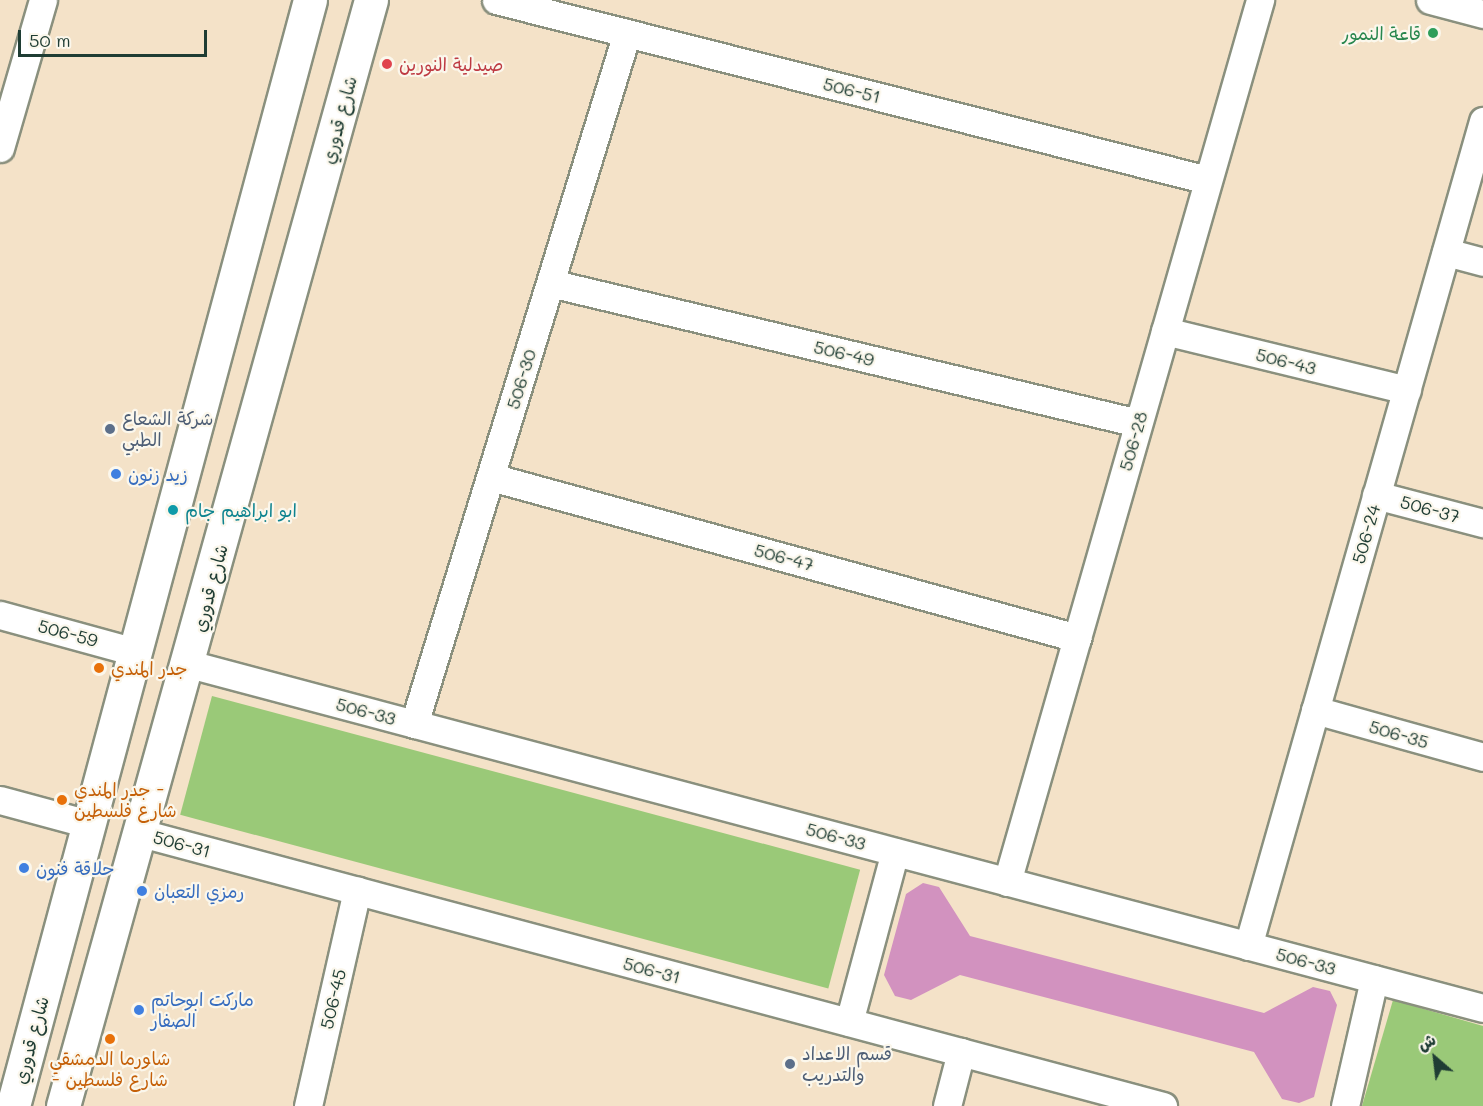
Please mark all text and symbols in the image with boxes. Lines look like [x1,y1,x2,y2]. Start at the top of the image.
scale bar [21,18,210,56]
place label: قاعة النمور [1342,22,1421,44]
marker: قاعة النمور [1426,26,1440,40]
text: 50 m [29,28,71,52]
place label: صيدلية النورين [399,53,503,75]
marker: صيدلية النورين [380,57,394,71]
street label: 506-51 [821,72,883,108]
street label: شارع قدوري [317,74,361,166]
street label: 506-49 [812,336,876,370]
street label: 506-43 [1254,343,1318,379]
street label: 506-30 [502,346,540,412]
place label: شركة الشعاع الطبي [122,408,214,450]
street label: 506-28 [1114,409,1152,473]
marker: شركة الشعاع الطبي [103,422,117,436]
place label: زيد زنون [128,463,188,485]
marker: زيد زنون [109,467,123,481]
street label: 506-37 [1398,491,1462,527]
place label: ابو ابراهيم جام [185,499,297,521]
street label: 506-24 [1347,502,1385,566]
marker: ابو ابراهيم جام [166,503,180,517]
street label: 506-47 [752,539,816,575]
street label: شارع قدوري [188,542,232,634]
street label: 506-59 [36,615,100,651]
place label: جدر المندي [111,657,188,679]
marker: جدر المندي [92,661,106,675]
street label: 506-33 [334,693,398,729]
street label: 506-35 [1367,715,1431,753]
place label: جدر المندي - شارع فلسطين [74,779,177,822]
marker: جدر المندي - شارع فلسطين [55,793,69,807]
street label: 506-33 [804,818,868,854]
street label: 506-31 [151,826,213,862]
place label: حلاقة فنون [36,857,115,879]
marker: حلاقة فنون [17,861,31,875]
place label: رمزي التعبان [154,880,244,902]
marker: رمزي التعبان [135,884,149,898]
street label: 506-33 [1274,943,1338,979]
street label: 506-31 [621,952,683,988]
street label: 506-45 [316,967,350,1031]
place label: ماركت ابوحاتم الصفار [151,989,254,1032]
street label: شارع قدوري [9,994,53,1086]
marker: ماركت ابوحاتم الصفار [132,1003,146,1017]
north arrow [1405,1028,1465,1088]
text: ش [1414,1028,1439,1055]
marker: شاورما الدمشقي - شارع فلسطين [103,1032,117,1046]
place label: قسم الاعداد والتدريب [802,1043,892,1086]
place label: شاورما الدمشقي - شارع فلسطين [50,1048,170,1090]
marker: قسم الاعداد والتدريب [783,1057,797,1071]

